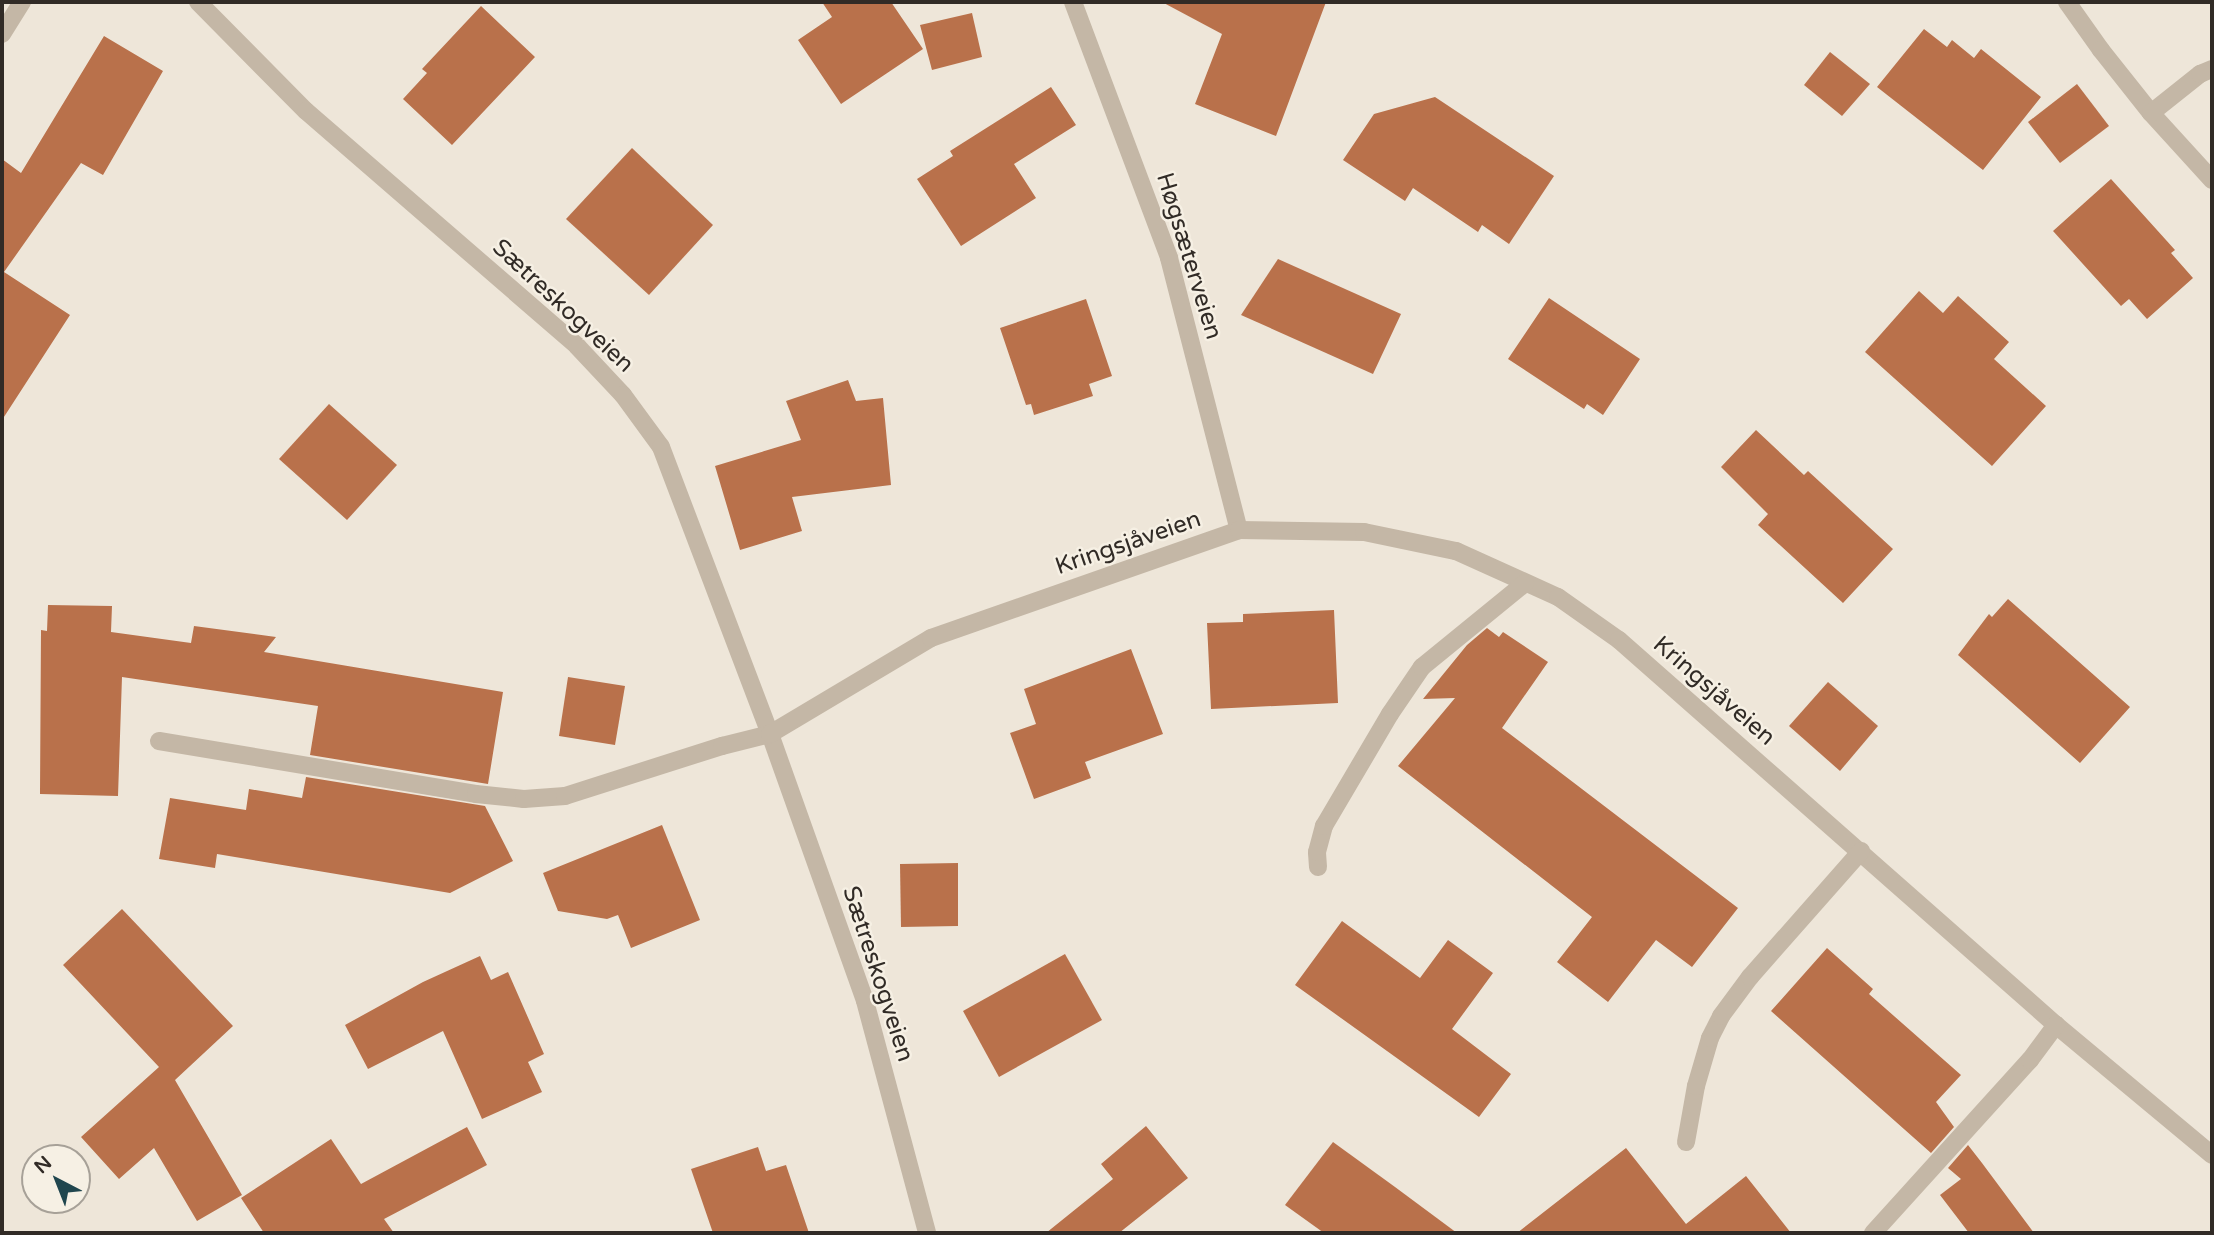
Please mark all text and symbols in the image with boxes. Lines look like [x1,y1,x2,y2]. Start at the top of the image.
street label: Høgsæterveien [1150,169,1228,343]
street label: Sætreskogveien [486,233,640,379]
street label: Kringsjåveien [1051,505,1205,581]
street label: Kringsjåveien [1647,630,1781,752]
street label: Sætreskogveien [836,883,920,1065]
north arrow [21,1144,91,1214]
text: N [30,1152,56,1178]

